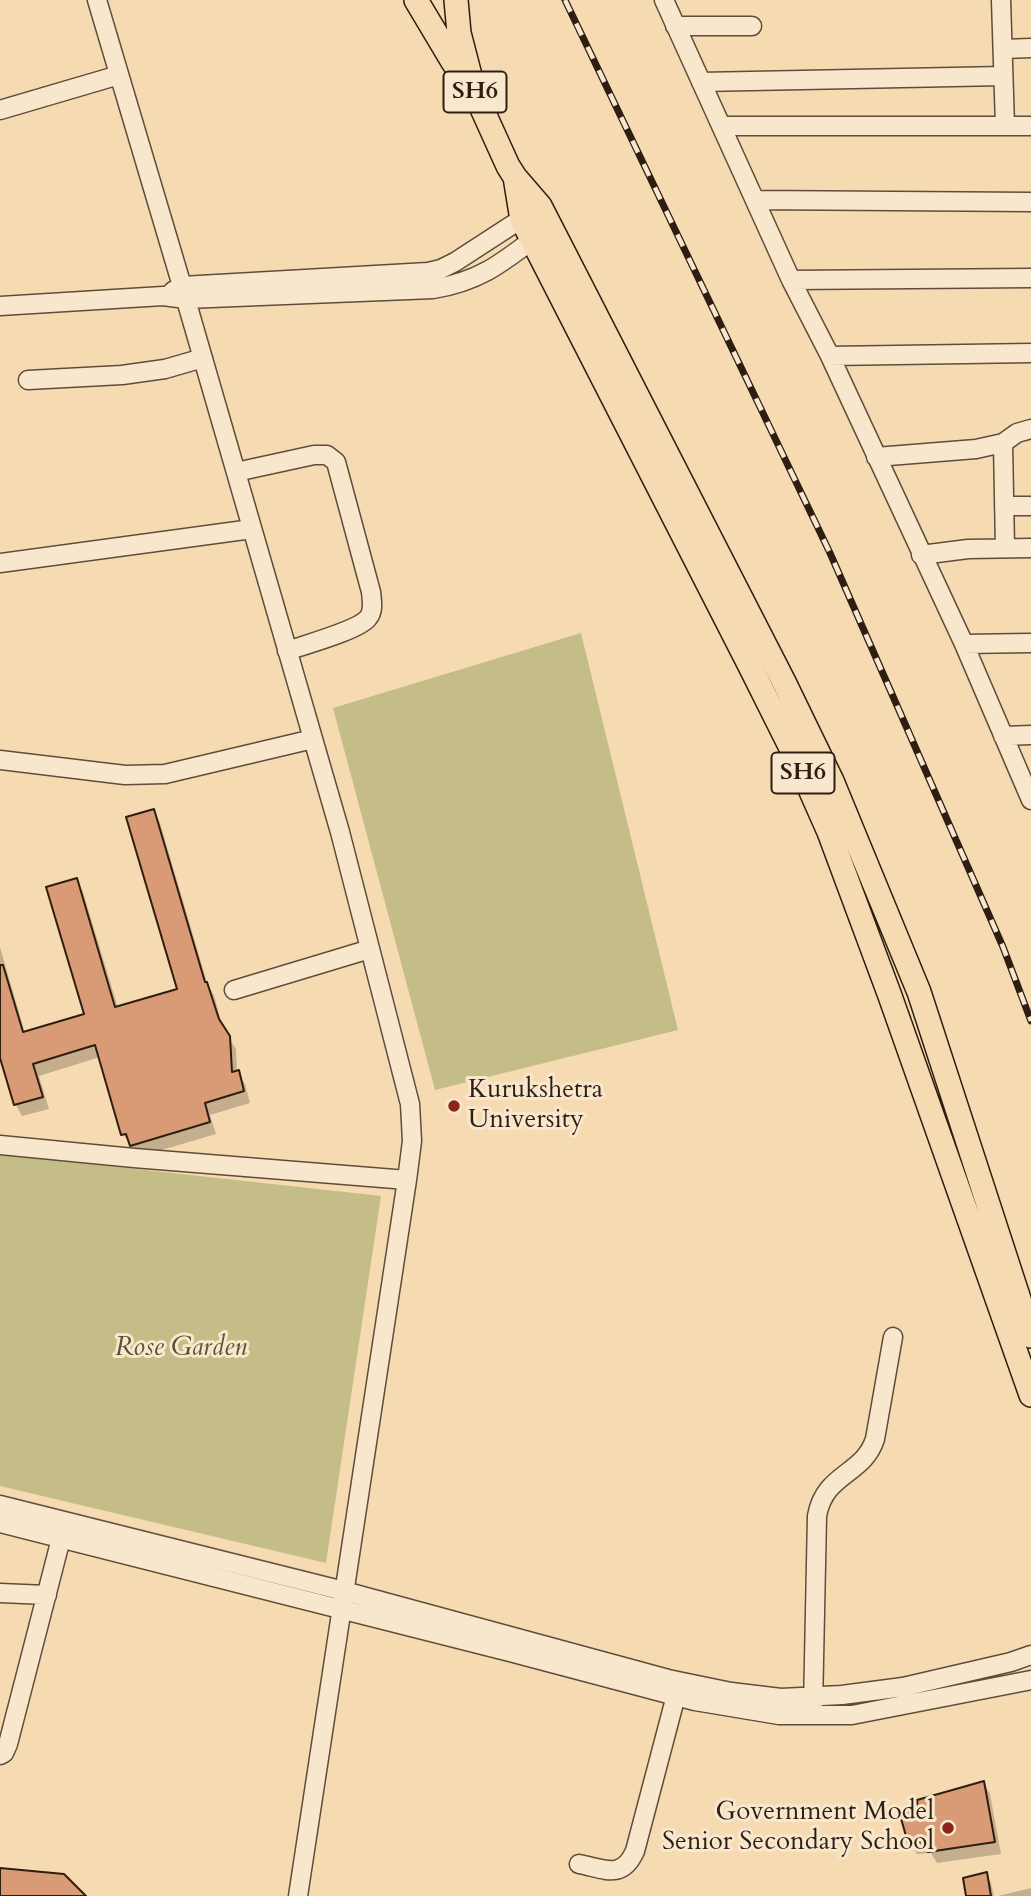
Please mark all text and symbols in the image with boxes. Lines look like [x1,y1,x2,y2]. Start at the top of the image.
road number: SH6 [444,72,506,112]
road number: SH6 [772,752,834,794]
place label: Kurukshetra University [468,1075,603,1136]
marker: Kurukshetra University [446,1098,462,1114]
park label: Rose Garden [115,1333,247,1365]
place label: Government Model Senior Secondary School [662,1797,934,1858]
marker: Government Model Senior Secondary School [940,1820,956,1836]

